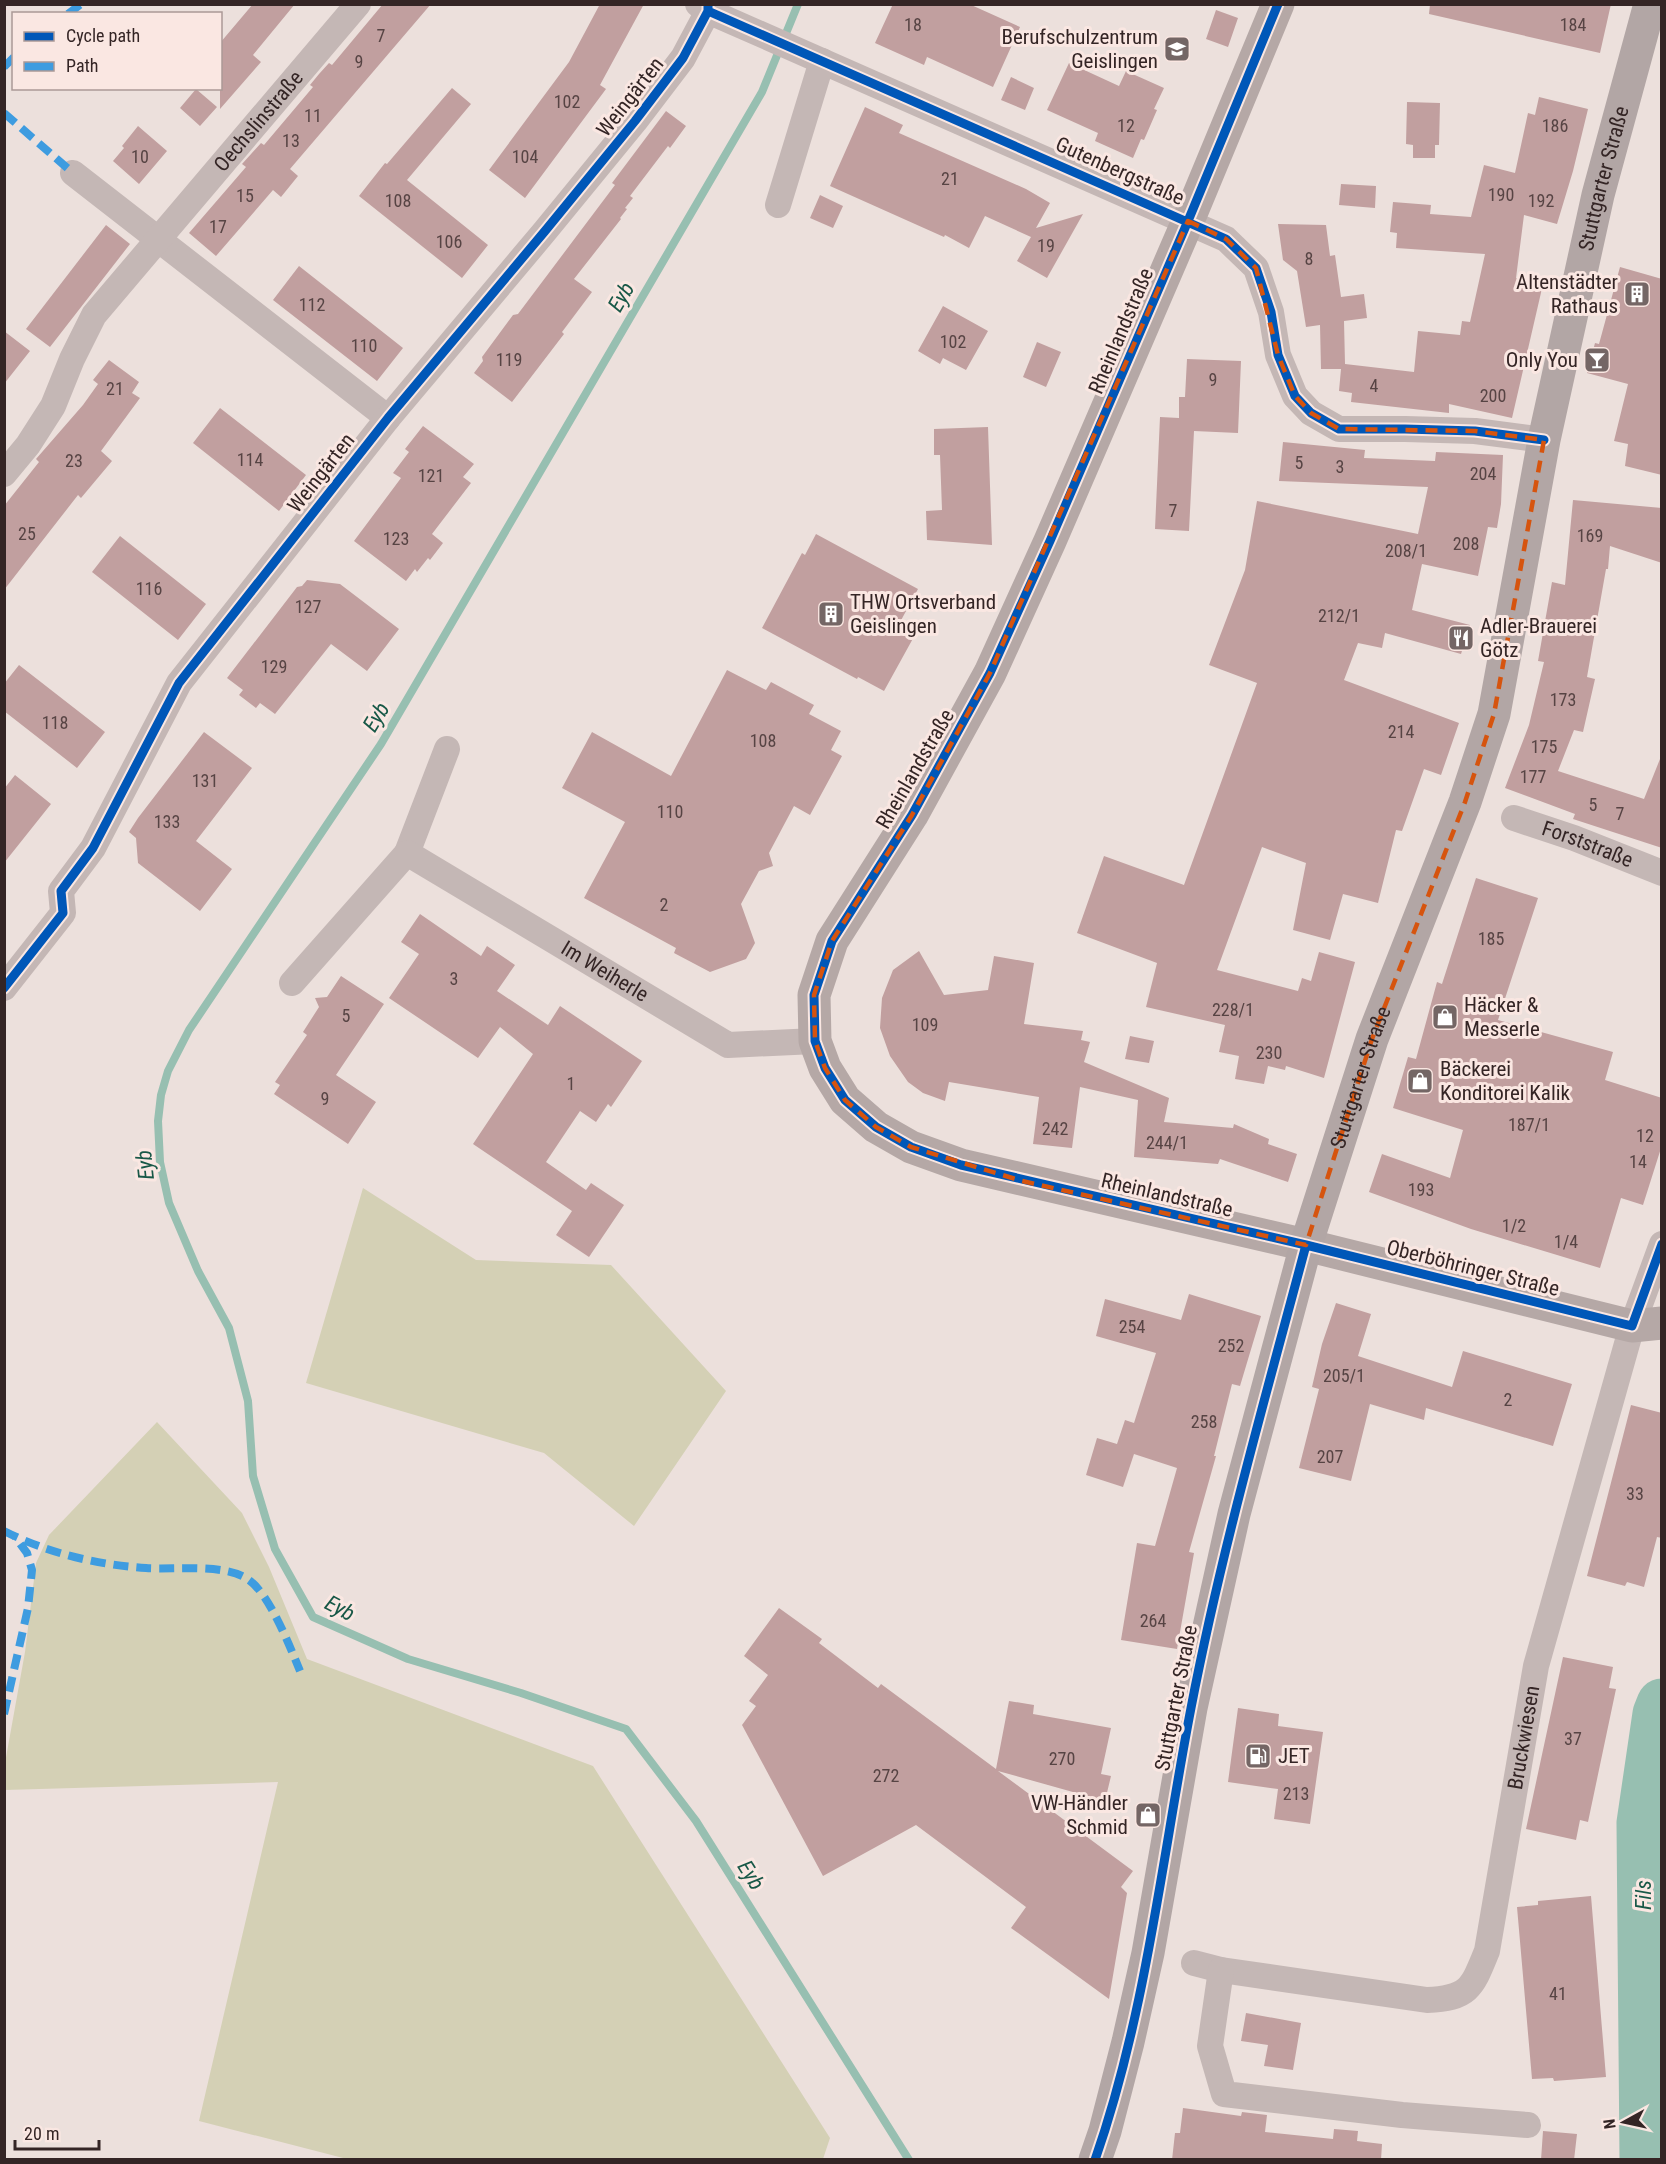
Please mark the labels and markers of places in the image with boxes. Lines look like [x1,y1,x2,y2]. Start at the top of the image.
place label: Berufschulzentrum Geislingen [1001,25,1158,73]
school or university icon: Berufschulzentrum Geislingen [1162,34,1192,64]
place label: Altenstädter Rathaus [1516,270,1618,318]
building icon: Altenstädter Rathaus [1622,279,1652,309]
bar icon: Only You [1582,345,1612,375]
place label: Only You [1506,348,1578,372]
place label: THW Ortsverband Geislingen [850,590,996,638]
building icon: THW Ortsverband Geislingen [816,599,846,629]
place label: Adler-Brauerei Götz [1480,614,1597,662]
restaurant icon: Adler-Brauerei Götz [1446,623,1476,653]
place label: Häcker & Messerle [1464,993,1540,1041]
shop icon: Häcker & Messerle [1430,1002,1460,1032]
place label: Bäckerei Konditorei Kalik [1440,1057,1571,1105]
shop icon: Bäckerei Konditorei Kalik [1405,1066,1435,1096]
fuel station icon: JET [1243,1741,1273,1771]
place label: JET [1278,1744,1310,1768]
place label: VW-Händler Schmid [1031,1791,1128,1839]
shop icon: VW-Händler Schmid [1133,1800,1163,1830]

